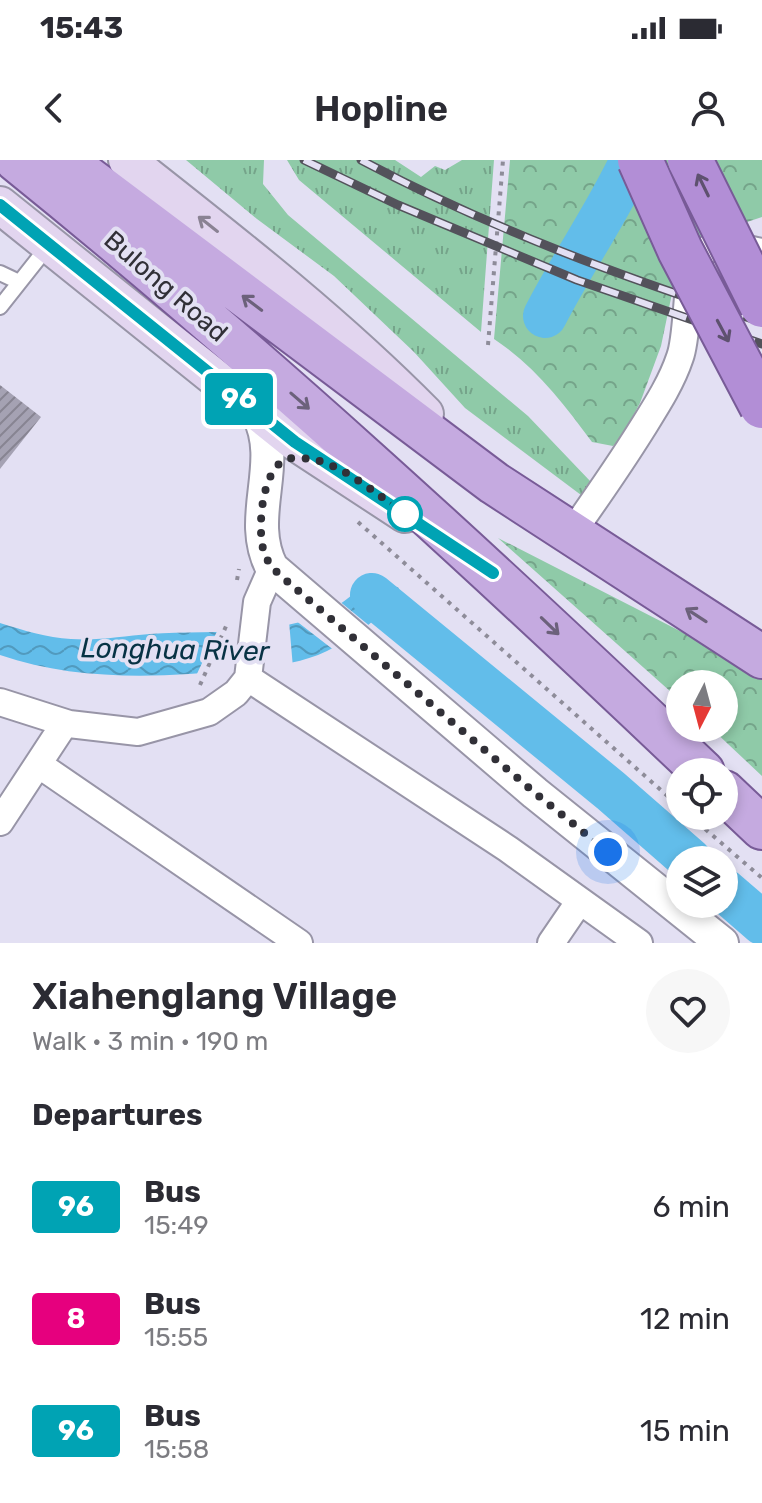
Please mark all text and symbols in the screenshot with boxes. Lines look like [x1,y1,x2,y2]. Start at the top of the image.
text: 15:43 [40,10,123,46]
icon: back [32,86,76,130]
icon: person [686,86,730,130]
text: Hopline [314,87,448,130]
one-way arrow [694,174,710,198]
one-way arrow [198,215,219,233]
street label: Bulong Road [98,224,234,348]
one-way arrow [242,294,263,311]
one-way arrow [715,318,731,342]
line badge: 96 [203,373,275,425]
text: 96 [221,382,257,415]
one-way arrow [289,392,309,410]
unlabelled marker [388,497,422,531]
one-way arrow [685,607,708,623]
one-way arrow [540,617,560,636]
water label: Longhua River [80,631,271,668]
north arrow [666,670,738,742]
map controls [666,670,738,918]
button: locate [666,758,738,830]
your location [588,832,628,872]
button: layers [666,846,738,918]
button: heart [646,969,730,1053]
text: Xiahenglang Village [32,973,397,1019]
text: Walk · 3 min · 190 m [32,1026,268,1057]
text: Departures [32,1097,203,1133]
text: Bus [144,1174,201,1210]
text: 6 min [652,1189,730,1225]
text: 96 [58,1190,94,1223]
text: 15:49 [144,1210,209,1241]
text: Bus [144,1286,201,1322]
text: 12 min [640,1301,730,1337]
text: 8 [67,1302,85,1335]
text: 15:55 [144,1322,208,1353]
text: Bus [144,1398,201,1434]
text: 15 min [640,1413,730,1449]
text: 96 [58,1414,94,1447]
text: 15:58 [144,1434,209,1465]

